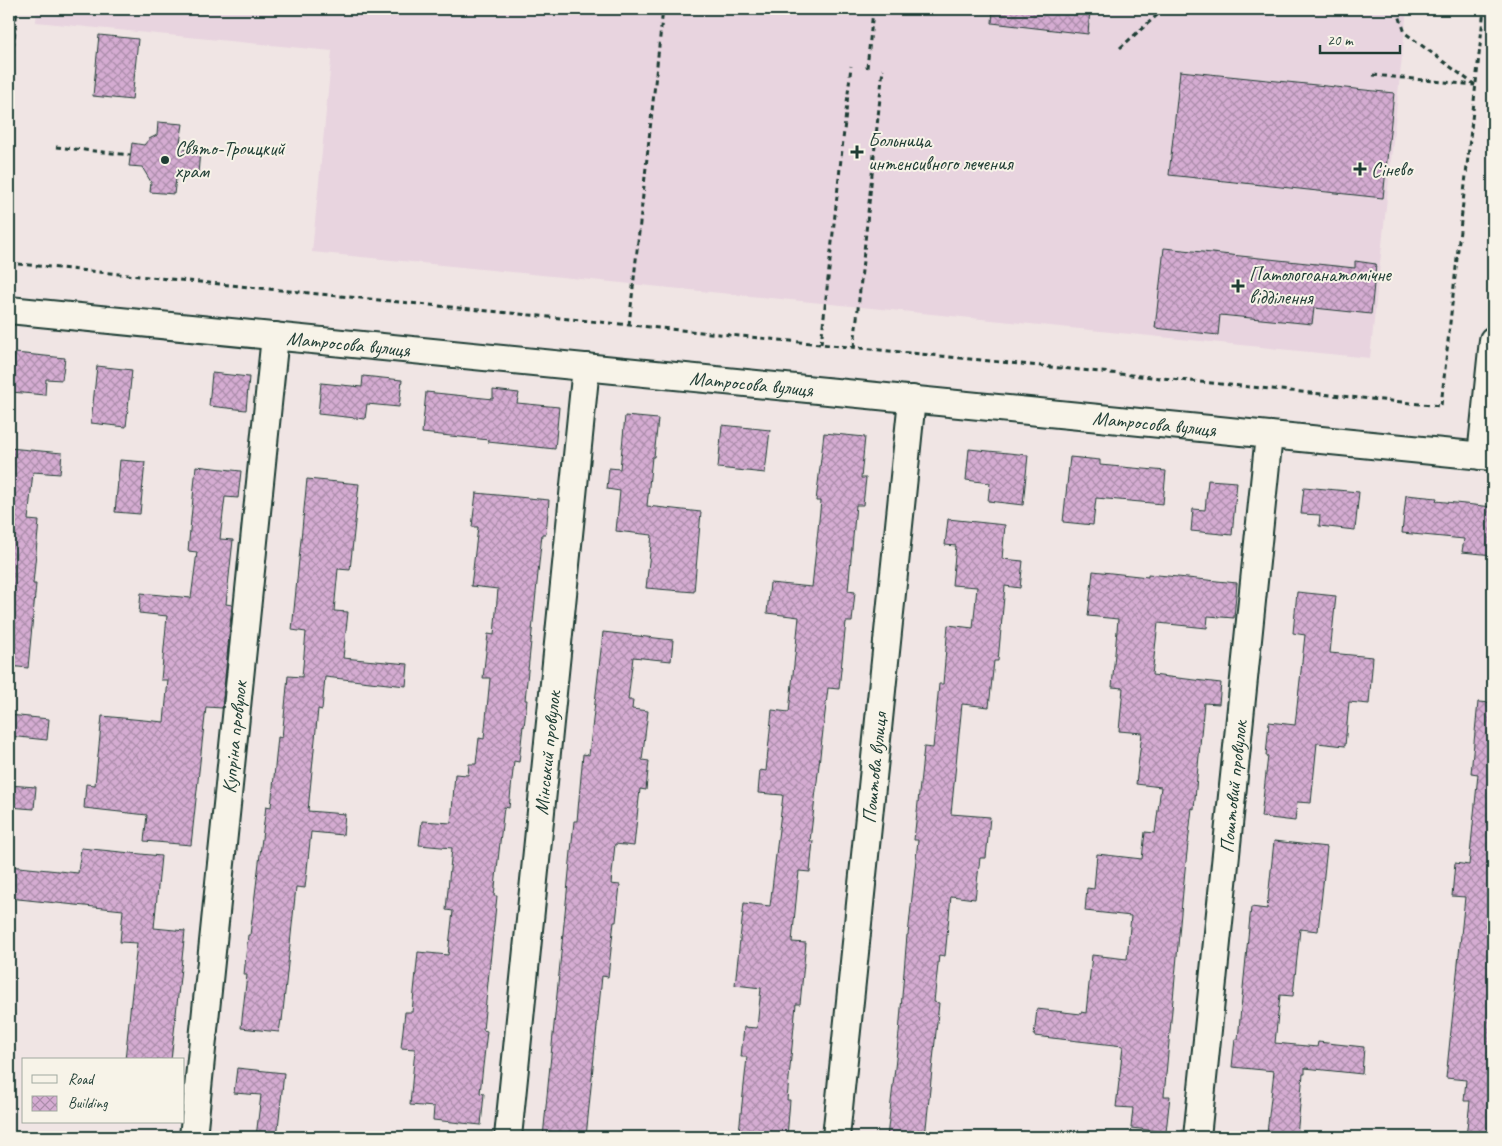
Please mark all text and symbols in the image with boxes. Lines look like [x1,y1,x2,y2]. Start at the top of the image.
scale bar [1320,22,1400,54]
text: 20 m [1327,31,1354,50]
place label: Больница интенсивного лечения [868,128,1015,176]
place label: Свято-Троицкий храм [175,136,286,184]
marker: Больница интенсивного лечения [850,145,864,159]
marker: Свято-Троицкий храм [159,154,171,166]
place label: Сінево [1371,157,1414,182]
marker: Сінево [1353,162,1367,176]
place label: Патологоанатомічне відділення [1249,262,1392,310]
marker: Патологоанатомічне відділення [1231,279,1245,293]
street label: Матросова вулиця [285,326,412,363]
street label: Матросова вулиця [688,365,815,403]
street label: Матросова вулиця [1091,405,1218,443]
street label: Купріна провулок [216,678,253,795]
street label: Мінський провулок [529,688,566,816]
street label: Поштова вулиця [856,709,893,825]
street label: Поштовий провулок [1214,718,1253,854]
legend [22,1058,185,1124]
text: Road [68,1070,95,1089]
text: Building [68,1094,108,1113]

